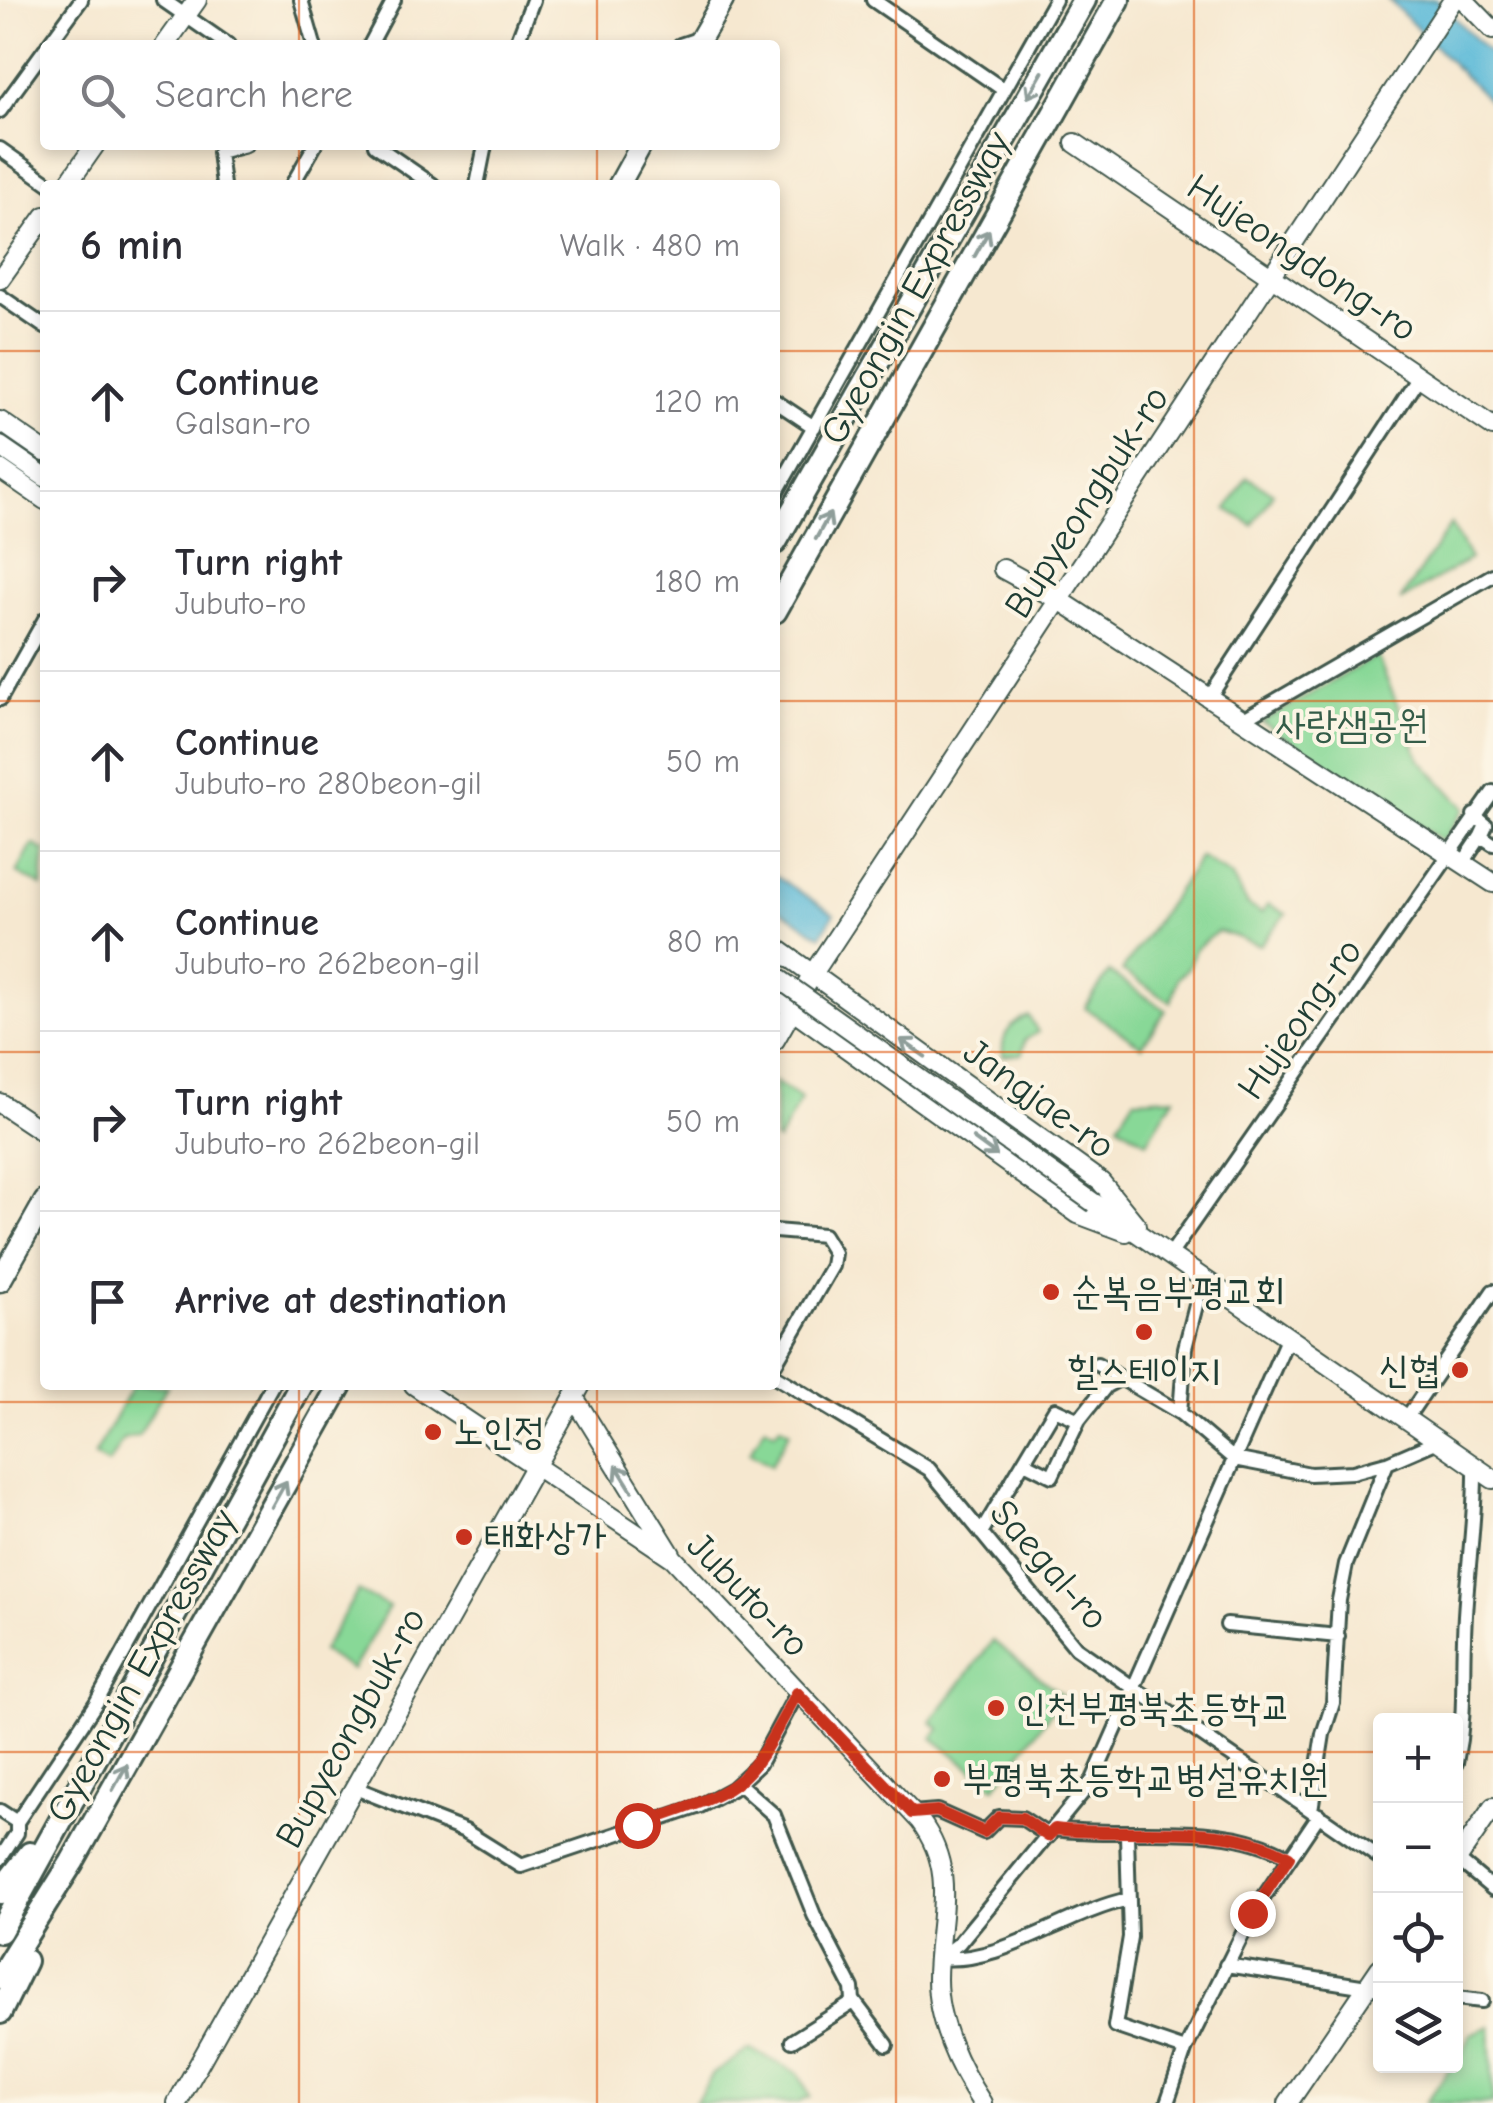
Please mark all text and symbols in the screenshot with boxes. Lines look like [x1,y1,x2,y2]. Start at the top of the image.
search box [40,40,780,150]
icon: search [75,68,130,123]
one-way arrow [1025,70,1045,99]
text: Search here [155,73,353,117]
street label: Gyeongin Expressway [812,124,1020,452]
street label: Hujeongdong-ro [1179,165,1425,351]
text: 6 min [80,221,183,270]
text: Walk · 480 m [560,227,740,264]
one-way arrow [972,229,992,257]
text: Continue [175,361,319,405]
icon: ahead [80,374,135,429]
street label: Bupyeongbuk-ro [996,378,1178,626]
text: 120 m [654,383,740,420]
text: Galsan-ro [175,405,311,442]
one-way arrow [813,512,833,541]
text: Turn right [175,541,342,585]
icon: right [80,554,135,609]
text: 180 m [654,563,740,600]
text: Jubuto-ro [175,585,307,622]
park label: 사랑샘공원 [1276,703,1428,747]
text: Continue [175,721,319,765]
icon: ahead [80,734,135,789]
text: 50 m [666,743,740,780]
text: Jubuto-ro 280beon-gil [175,765,482,802]
text: Continue [175,901,319,945]
icon: ahead [80,914,135,969]
text: 80 m [667,923,740,960]
street label: Hujeong-ro [1229,930,1371,1108]
text: Jubuto-ro 262beon-gil [175,945,480,982]
street label: Jangjae-ro [955,1030,1123,1168]
one-way arrow [900,1037,927,1058]
text: Turn right [175,1081,342,1125]
icon: right [80,1094,135,1149]
text: 50 m [666,1103,740,1140]
text: Jubuto-ro 262beon-gil [175,1125,480,1162]
one-way arrow [970,1137,998,1158]
place label: 순복음부평교회 [1071,1270,1285,1314]
icon: arrive [80,1274,135,1329]
text: Arrive at destination [175,1279,507,1323]
marker: 순복음부평교회 [1040,1281,1062,1303]
marker: 힐스테이지 [1133,1321,1155,1343]
place label: 신협 [1379,1348,1440,1392]
place label: 힐스테이지 [1068,1349,1220,1393]
marker: 신협 [1449,1359,1471,1381]
place label: 노인정 [453,1410,545,1454]
marker: 노인정 [422,1421,444,1443]
one-way arrow [614,1464,634,1493]
one-way arrow [269,1480,289,1509]
street label: Saegal-ro [981,1491,1117,1639]
street label: Gyeongin Expressway [38,1502,246,1830]
place label: 태화상가 [484,1515,607,1559]
street label: Jubuto-ro [678,1524,818,1666]
marker: 태화상가 [453,1526,475,1548]
street label: Bupyeongbuk-ro [267,1600,435,1856]
place label: 인천부평북초등학교 [1016,1686,1291,1730]
marker: 인천부평북초등학교 [985,1697,1007,1719]
map controls [1373,1713,1463,2073]
button: + [1373,1713,1463,1803]
place label: 부평북초등학교병설유치원 [962,1757,1329,1801]
one-way arrow [110,1763,130,1792]
marker: 부평북초등학교병설유치원 [931,1768,953,1790]
route start [615,1803,661,1849]
button: − [1373,1803,1463,1893]
route end [1230,1891,1276,1937]
button: locate [1373,1893,1463,1983]
button: layers [1373,1983,1463,2073]

